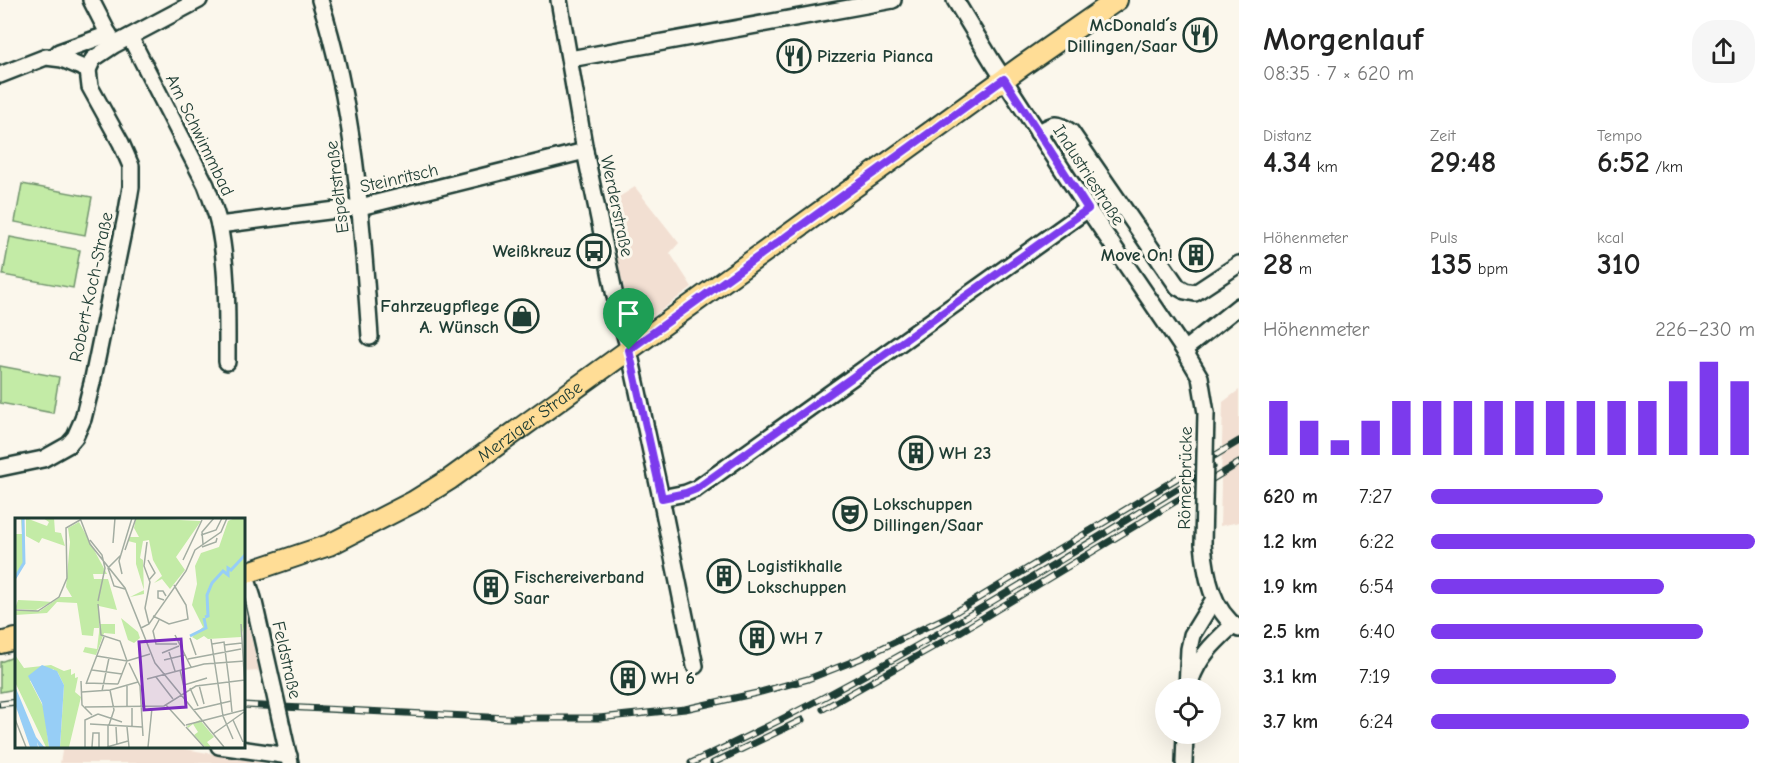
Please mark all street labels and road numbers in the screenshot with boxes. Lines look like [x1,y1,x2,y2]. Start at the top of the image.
street label: Am Schwimmbad [161,71,238,199]
street label: Industriestraße [1048,121,1129,230]
street label: Espeltstraße [321,139,354,234]
street label: Werderstraße [596,154,637,259]
street label: Steinritsch [358,159,440,198]
street label: Robert-Koch-Straße [65,210,118,364]
street label: Merziger Straße [473,377,587,467]
street label: Römerbrücke [1174,426,1197,530]
street label: Feldstraße [267,619,306,701]

